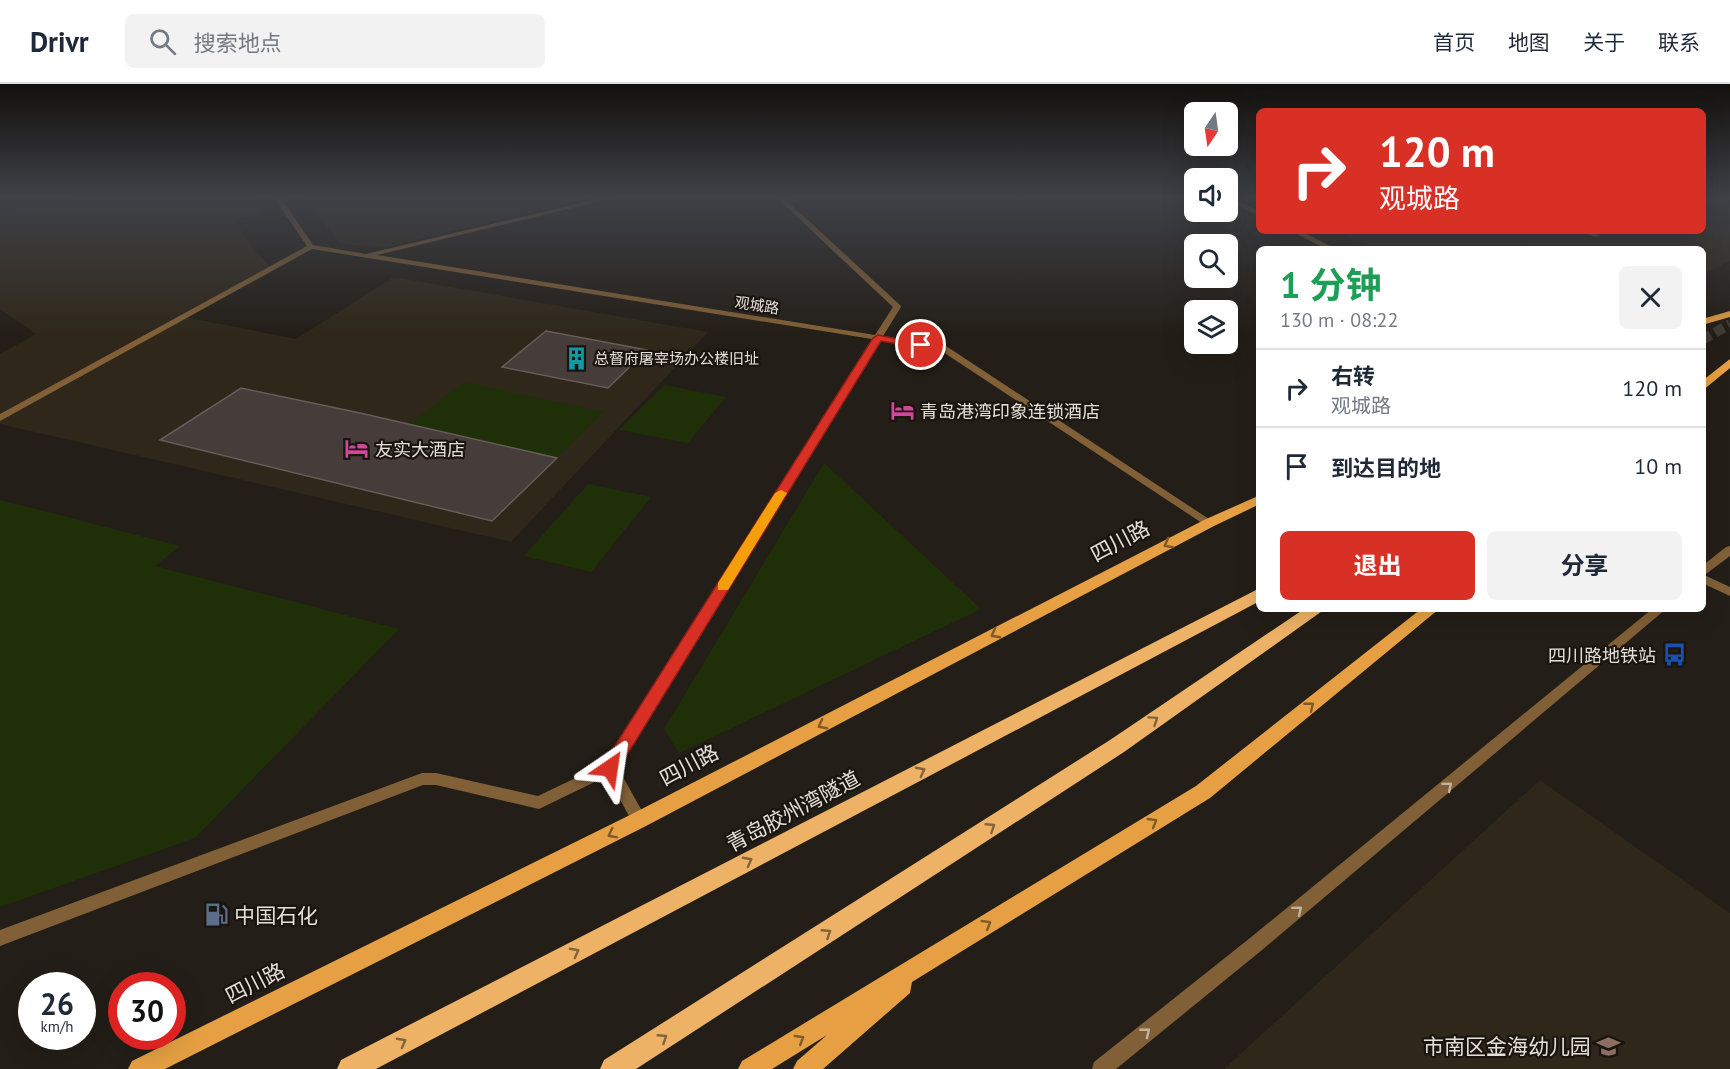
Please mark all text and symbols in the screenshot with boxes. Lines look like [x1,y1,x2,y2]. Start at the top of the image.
search box [125,14,545,68]
text: Drivr [30,23,89,60]
icon: search [146,25,179,58]
text: 搜索地点 [194,29,282,57]
text: 首页 [1433,29,1475,56]
text: 地图 [1508,29,1550,56]
text: 关于 [1583,29,1625,56]
text: 联系 [1658,29,1700,56]
north arrow [1184,102,1238,156]
map controls [1184,102,1238,354]
text: 120 m [1379,124,1495,179]
icon: right [1280,132,1358,210]
button: sound [1184,168,1238,222]
text: 观城路 [1379,181,1460,215]
button: search [1184,234,1238,288]
text: 1 分钟 [1280,261,1382,308]
button: close [1619,266,1682,329]
street label: 观城路 [733,292,781,318]
button: layers [1184,300,1238,354]
text: 130 m · 08:22 [1280,307,1398,333]
pin [895,319,946,370]
icon: arrive [904,328,937,361]
building icon: 总督府屠宰场办公楼旧址 [563,345,589,371]
place label: 总督府屠宰场办公楼旧址 [594,349,759,368]
text: 右转 [1331,362,1375,390]
icon: right [1280,372,1313,405]
text: 120 m [1622,374,1682,402]
text: 观城路 [1331,393,1391,419]
hotel icon: 青岛港湾印象连锁酒店 [889,398,915,424]
place label: 青岛港湾印象连锁酒店 [920,400,1100,423]
hotel icon: 友实大酒店 [344,436,370,462]
place label: 友实大酒店 [375,438,465,461]
icon: arrive [1280,450,1313,483]
text: 10 m [1634,452,1682,480]
text: 到达目的地 [1331,454,1441,482]
street label: 四川路 [1086,514,1154,568]
button: 退出 [1280,531,1475,600]
button: 分享 [1487,531,1682,600]
one-way arrow [1163,537,1174,549]
one-way arrow [991,627,1002,639]
bus stop icon: 四川路地铁站 [1661,642,1687,668]
place label: 四川路地铁站 [1548,644,1656,667]
one-way arrow [1303,703,1314,714]
one-way arrow [1147,716,1158,727]
one-way arrow [818,717,829,729]
position arrow [578,736,642,800]
street label: 四川路 [655,738,723,792]
street label: 青岛胶州湾隧道 [722,765,864,857]
one-way arrow [914,767,925,778]
one-way arrow [1441,782,1452,793]
one-way arrow [1147,818,1157,830]
one-way arrow [984,823,995,834]
one-way arrow [607,826,618,838]
one-way arrow [741,857,752,869]
fuel station icon: 中国石化 [203,902,229,928]
place label: 中国石化 [234,902,318,929]
one-way arrow [1291,906,1302,917]
one-way arrow [981,920,991,932]
one-way arrow [821,928,831,940]
one-way arrow [569,948,579,959]
street label: 四川路 [221,957,289,1009]
speed limit sign: 30 [108,972,186,1050]
text: 26 [40,984,74,1023]
text: km/h [41,1017,73,1036]
one-way arrow [1139,1029,1150,1040]
place label: 市南区金海幼儿园 [1423,1033,1591,1060]
school or university icon: 市南区金海幼儿园 [1596,1033,1622,1059]
one-way arrow [657,1034,667,1046]
one-way arrow [794,1034,804,1046]
one-way arrow [396,1038,406,1049]

